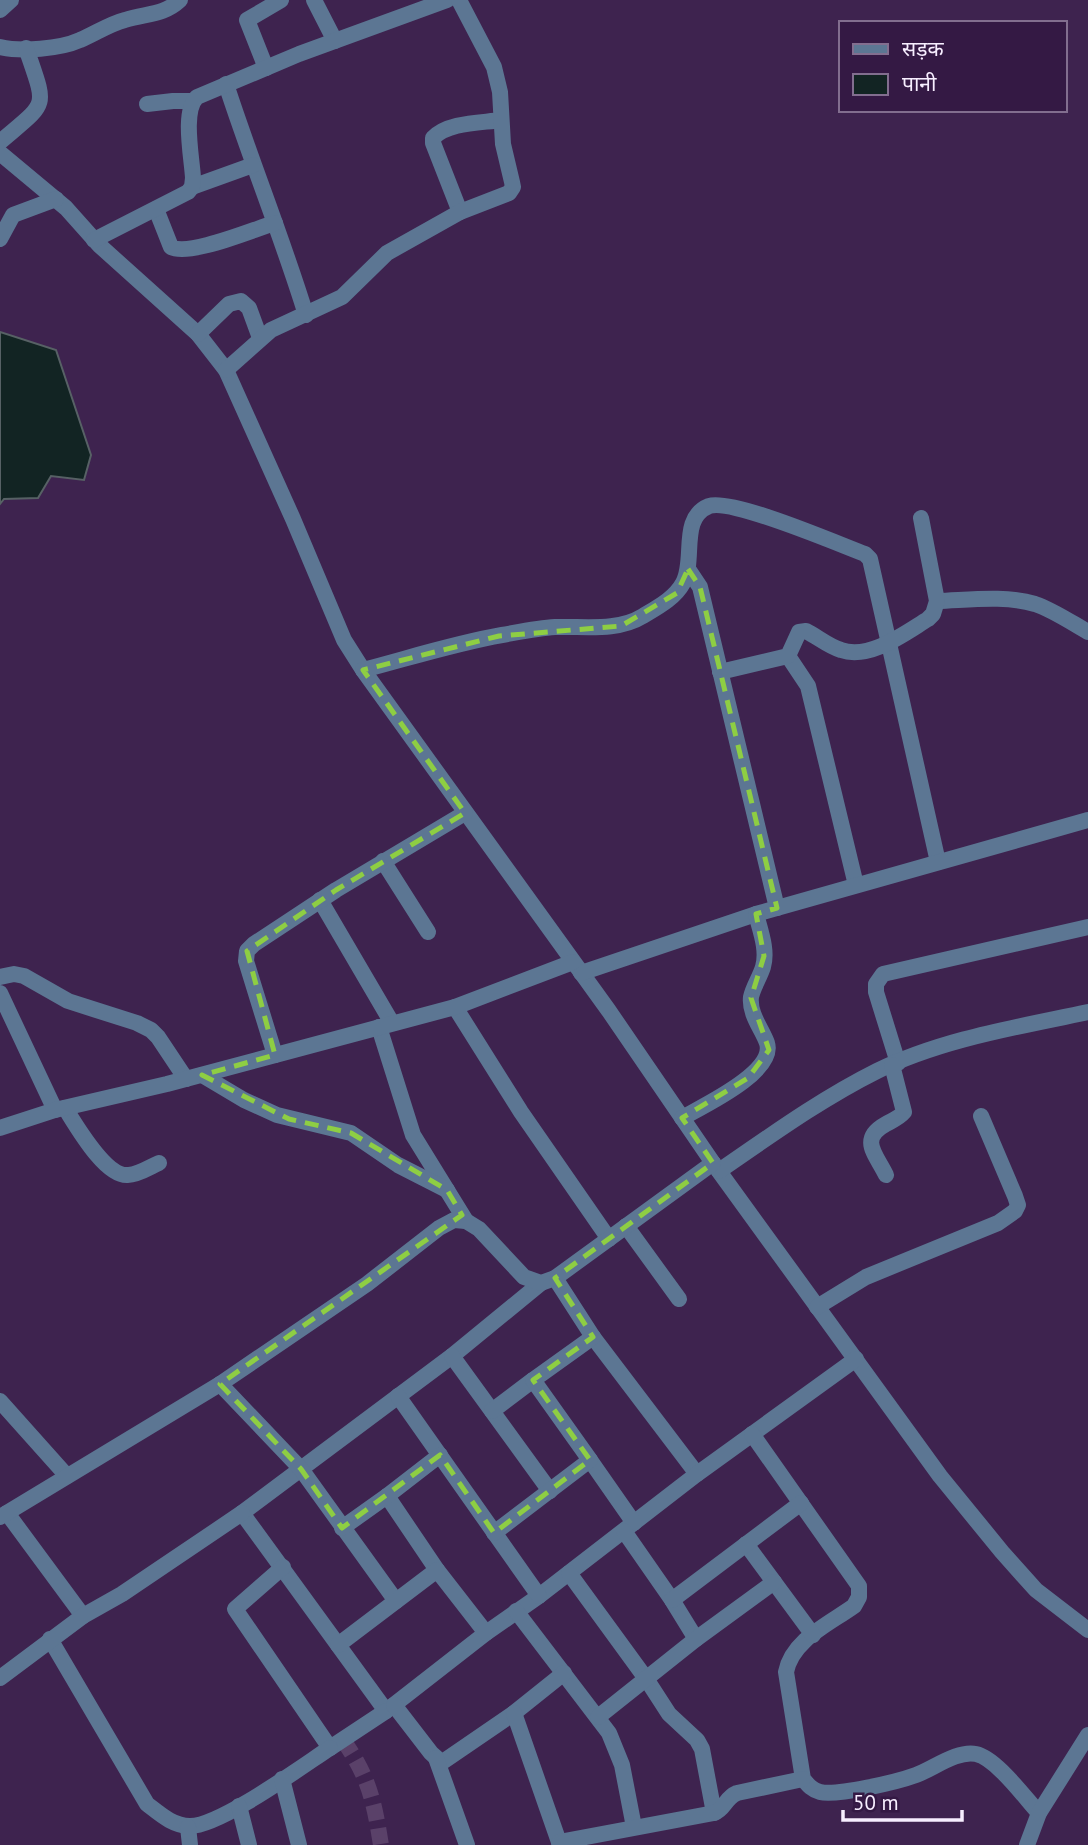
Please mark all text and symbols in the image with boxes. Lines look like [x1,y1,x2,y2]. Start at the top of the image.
legend [839,21,1067,112]
text: सड़क [902,35,944,62]
text: पानी [902,70,937,97]
scale bar [843,1778,962,1822]
text: 50 m [853,1789,899,1816]

